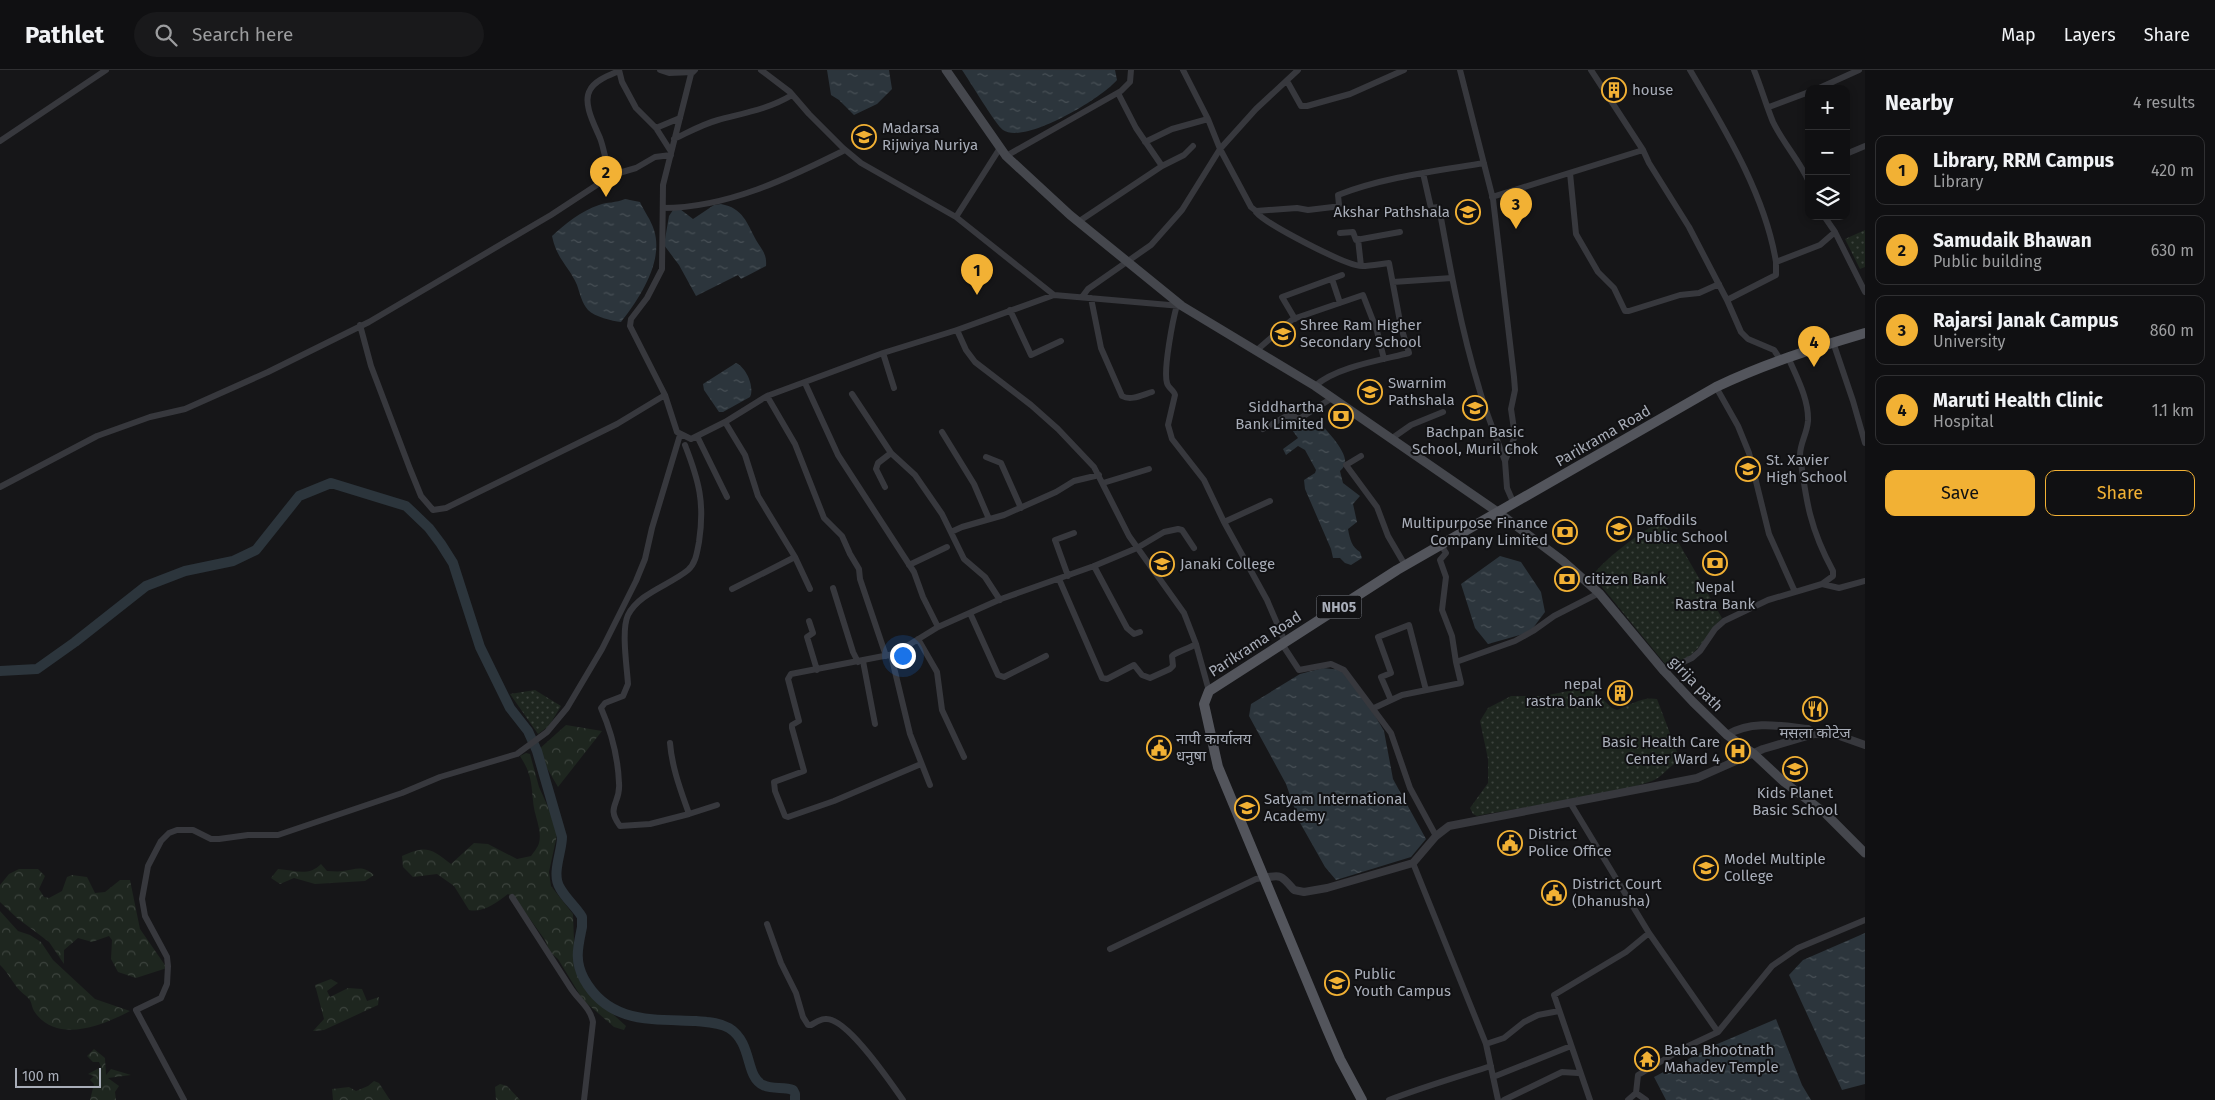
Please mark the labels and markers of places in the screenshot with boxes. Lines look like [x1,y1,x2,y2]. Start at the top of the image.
building icon: house [1601,77,1627,103]
place label: house [1632,81,1673,99]
place label: Madarsa Rijwiya Nuriya [882,119,978,154]
school or university icon: Madarsa Rijwiya Nuriya [851,124,877,150]
pin: 2 [590,156,622,197]
pin: 3 [1500,188,1532,229]
school or university icon: Akshar Pathshala [1455,199,1481,225]
place label: Akshar Pathshala [1334,203,1450,221]
pin: 1 [961,254,993,295]
place label: Shree Ram Higher Secondary School [1300,316,1422,351]
school or university icon: Shree Ram Higher Secondary School [1270,321,1296,347]
pin: 4 [1798,326,1830,367]
place label: Swarnim Pathshala [1388,374,1455,409]
school or university icon: Swarnim Pathshala [1357,379,1383,405]
school or university icon: Bachpan Basic School, Muril Chok [1462,395,1488,421]
place label: Siddhartha Bank Limited [1235,398,1324,433]
bank icon: Siddhartha Bank Limited [1328,403,1354,429]
place label: Bachpan Basic School, Muril Chok [1412,423,1538,458]
place label: St. Xavier High School [1766,451,1848,486]
school or university icon: St. Xavier High School [1735,456,1761,482]
place label: Daffodils Public School [1636,511,1728,546]
place label: Multipurpose Finance Company Limited [1401,514,1548,549]
school or university icon: Daffodils Public School [1606,516,1632,542]
bank icon: Multipurpose Finance Company Limited [1552,519,1578,545]
bank icon: Nepal Rastra Bank [1702,550,1728,576]
school or university icon: Janaki College [1149,551,1175,577]
place label: Janaki College [1180,555,1275,573]
bank icon: citizen Bank [1554,566,1580,592]
place label: citizen Bank [1584,570,1667,588]
place label: Nepal Rastra Bank [1675,578,1756,613]
place label: nepal rastra bank [1526,675,1603,710]
building icon: nepal rastra bank [1607,680,1633,706]
restaurant icon: मसला कोटेज [1802,696,1828,722]
place label: मसला कोटेज [1779,724,1851,742]
place label: नापी कार्यालय धनुषा [1176,730,1252,766]
place label: Basic Health Care Center Ward 4 [1602,733,1720,768]
public building icon: नापी कार्यालय धनुषा [1146,735,1172,761]
hospital icon: Basic Health Care Center Ward 4 [1725,738,1751,764]
school or university icon: Kids Planet Basic School [1782,756,1808,782]
place label: Kids Planet Basic School [1752,784,1838,819]
place label: Satyam International Academy [1264,790,1407,825]
school or university icon: Satyam International Academy [1234,795,1260,821]
place label: District Police Office [1528,825,1612,860]
public building icon: District Police Office [1497,830,1523,856]
place label: Model Multiple College [1724,850,1826,885]
school or university icon: Model Multiple College [1693,855,1719,881]
place label: District Court (Dhanusha) [1572,875,1662,910]
public building icon: District Court (Dhanusha) [1541,880,1567,906]
place label: Public Youth Campus [1354,965,1451,1000]
school or university icon: Public Youth Campus [1324,970,1350,996]
place label: Baba Bhootnath Mahadev Temple [1664,1041,1779,1076]
temple icon: Baba Bhootnath Mahadev Temple [1634,1046,1660,1072]

